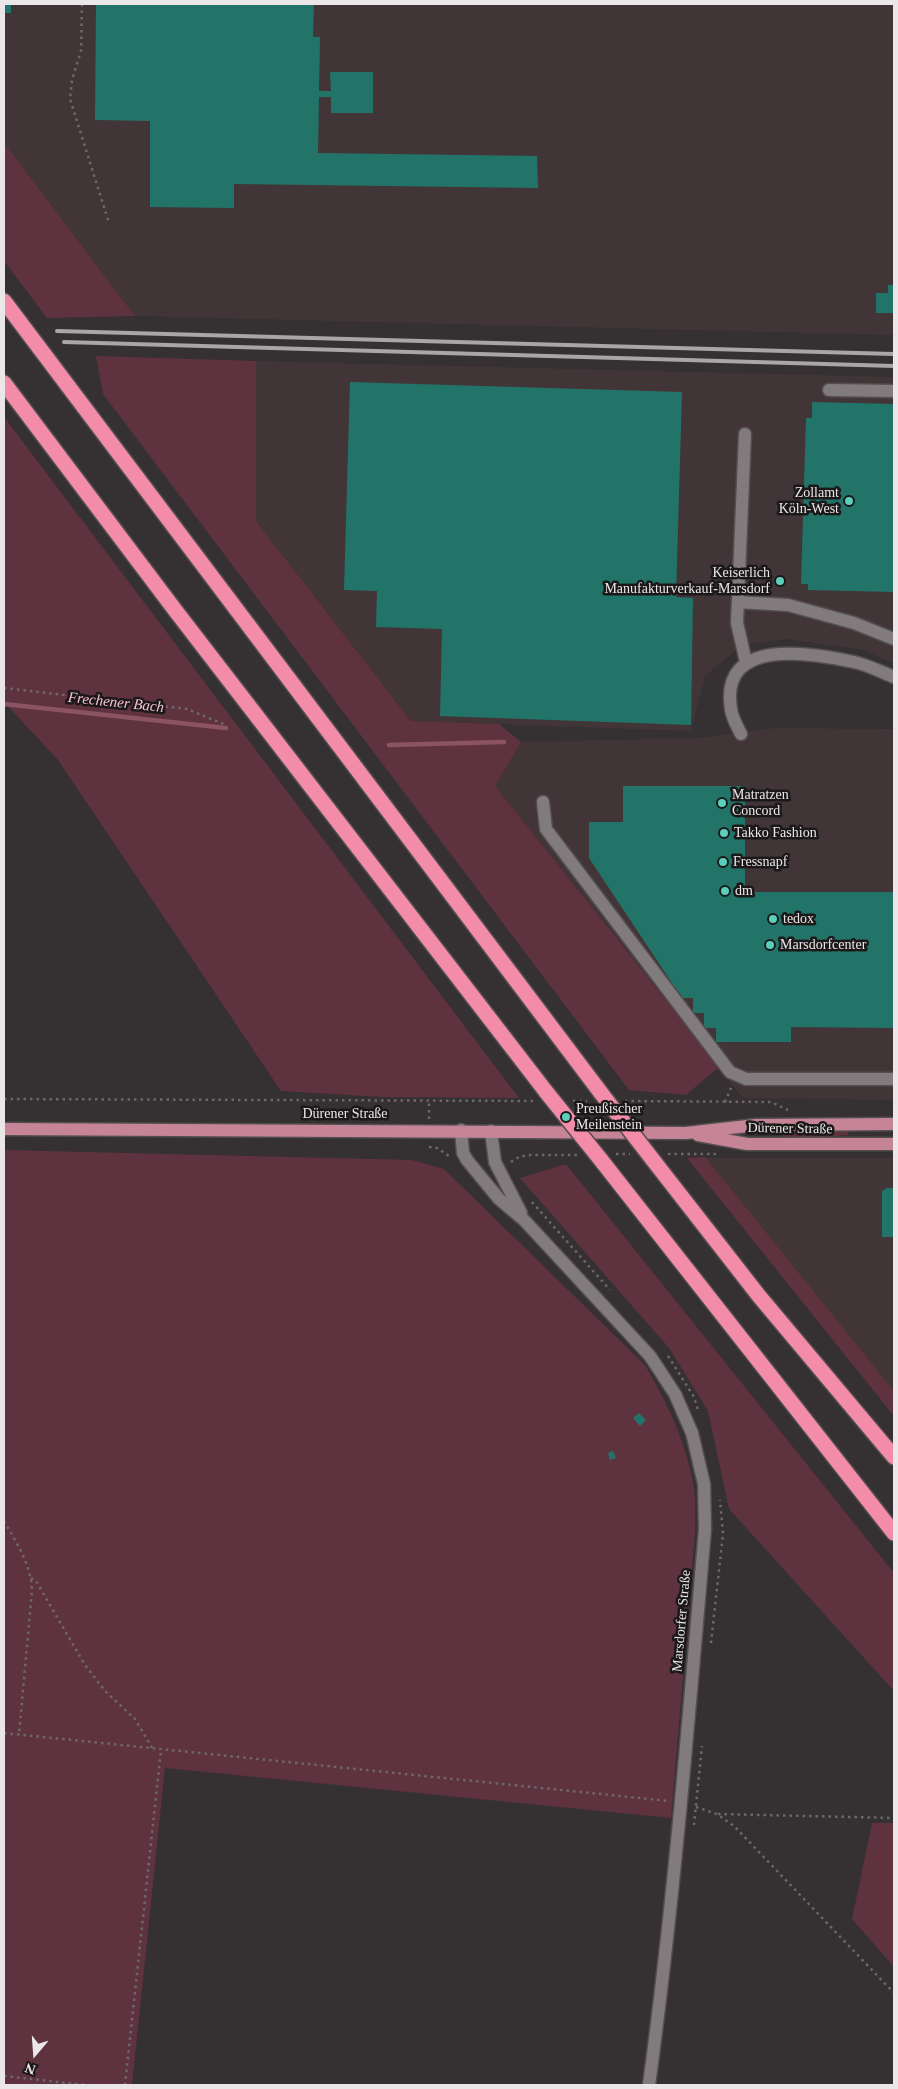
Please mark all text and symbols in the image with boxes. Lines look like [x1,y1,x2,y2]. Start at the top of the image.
place label: Zollamt Köln-West [779,485,839,518]
marker: Zollamt Köln-West [843,495,855,507]
place label: Keiserlich Manufakturverkauf-Marsdorf [604,565,770,598]
marker: Keiserlich Manufakturverkauf-Marsdorf [774,575,786,587]
water label: Frechener Bach [67,689,165,717]
place label: Matratzen Concord [732,787,789,820]
marker: Matratzen Concord [716,797,728,809]
place label: Takko Fashion [734,825,817,841]
marker: Takko Fashion [718,827,730,839]
place label: Fressnapf [733,854,787,870]
marker: Fressnapf [717,856,729,868]
place label: dm [735,883,753,899]
marker: dm [719,885,731,897]
place label: tedox [783,911,814,927]
marker: tedox [767,913,779,925]
place label: Marsdorfcenter [780,937,866,953]
marker: Marsdorfcenter [764,939,776,951]
place label: Preußischer Meilenstein [576,1101,642,1134]
street label: Dürener Straße [302,1106,388,1122]
marker: Preußischer Meilenstein [560,1111,572,1123]
street label: Dürener Straße [747,1120,833,1138]
street label: Marsdorfer Straße [669,1569,695,1673]
north arrow [10,2029,60,2079]
text: N [23,2060,37,2077]

